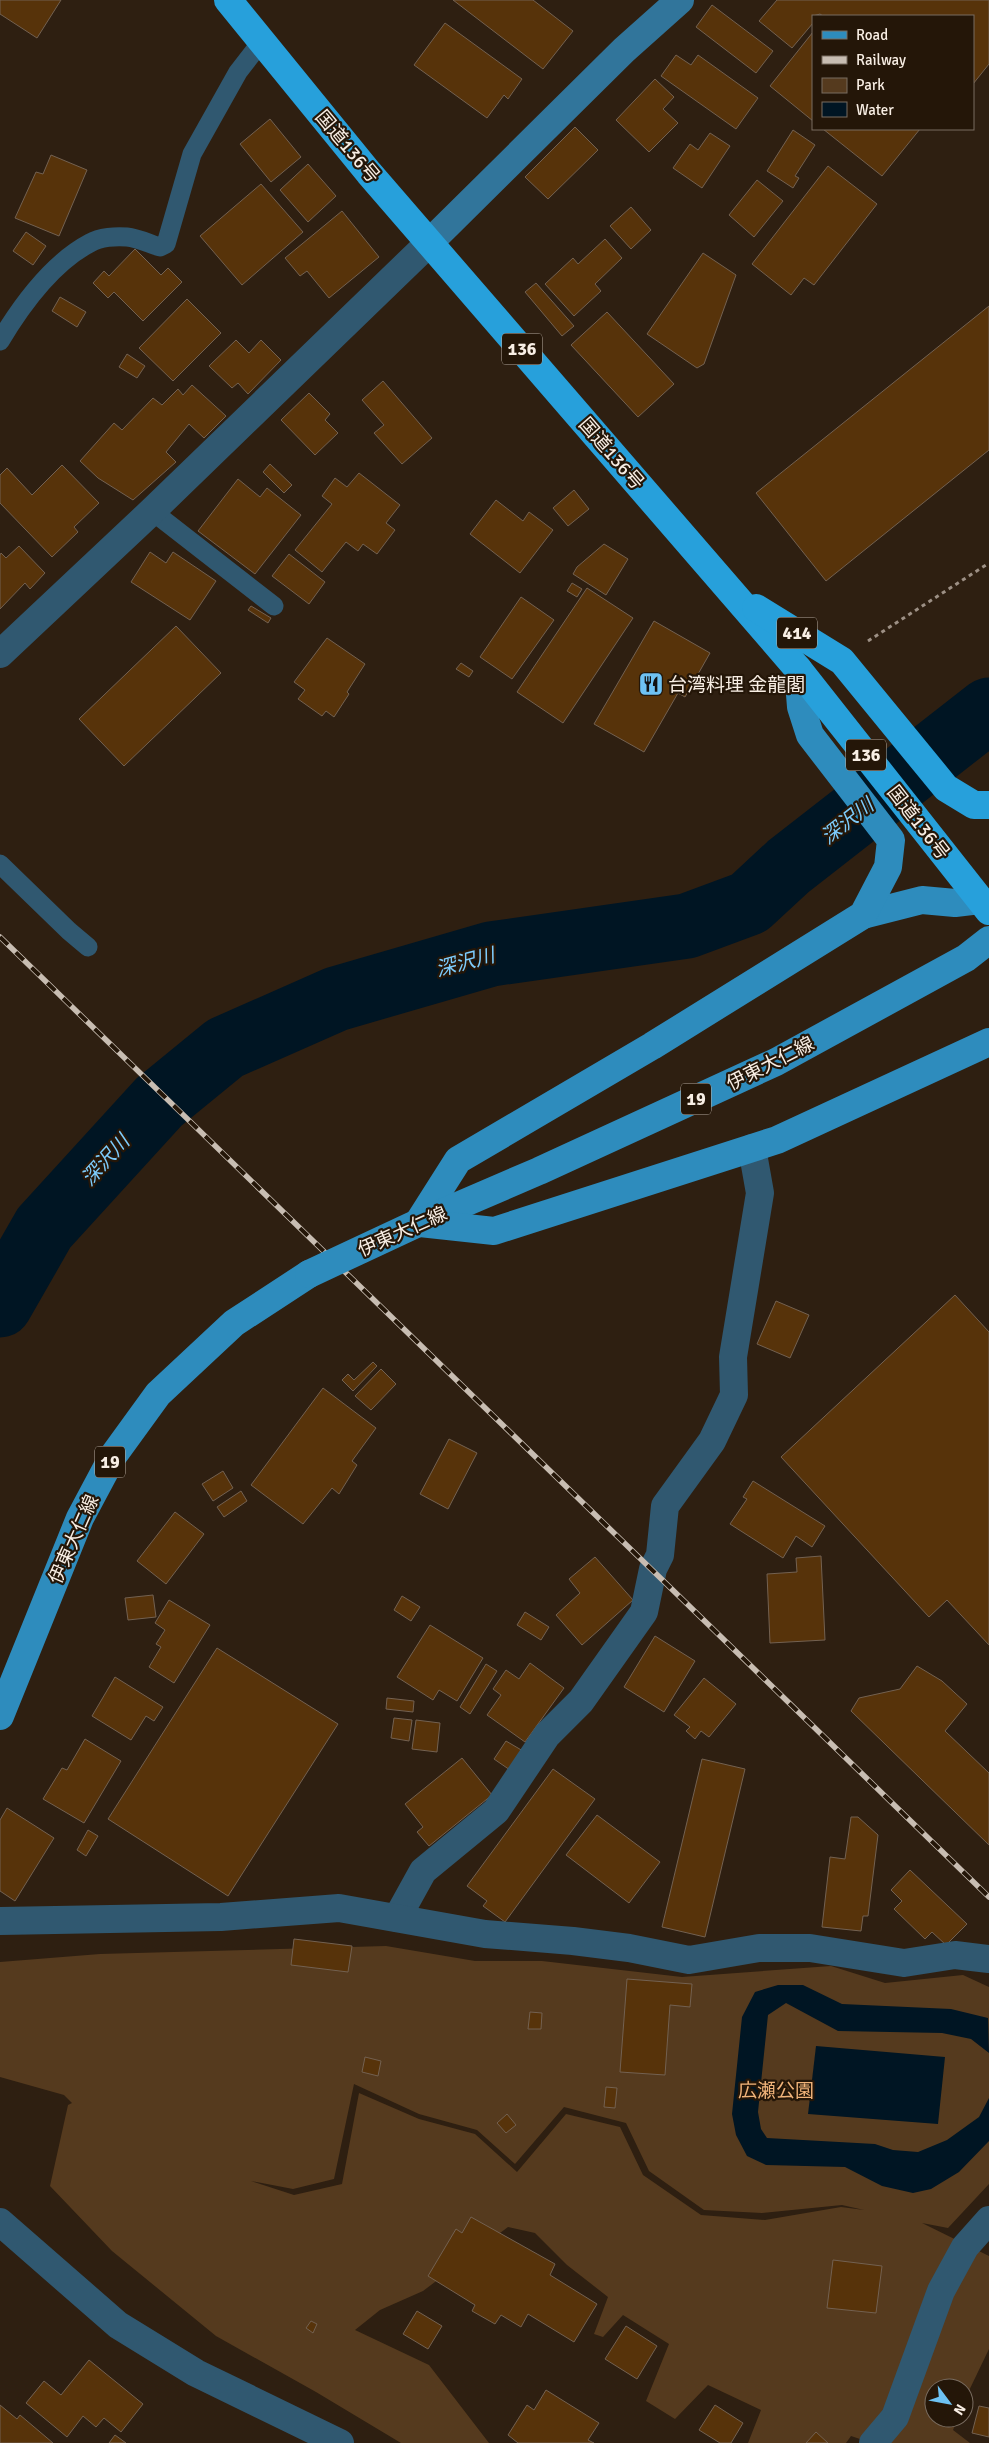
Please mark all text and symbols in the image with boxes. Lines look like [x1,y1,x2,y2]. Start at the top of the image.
legend [812,15,974,130]
text: Road [856,26,888,44]
text: Railway [856,51,906,69]
text: Park [856,76,885,94]
text: Water [856,101,894,119]
street label: 国道136号 [310,105,385,188]
road number: 136 [502,334,542,364]
street label: 国道136号 [573,413,649,495]
road number: 414 [777,618,817,648]
restaurant icon: 台湾料理 金龍閣 [638,671,664,697]
place label: 台湾料理 金龍閣 [668,673,805,697]
road number: 136 [846,740,886,770]
street label: 国道136号 [882,781,955,865]
water label: 深沢川 [816,792,880,850]
water label: 深沢川 [433,942,499,982]
street label: 伊東大仁線 [723,1032,818,1096]
road number: 19 [681,1084,711,1114]
water label: 深沢川 [76,1128,136,1191]
street label: 伊東大仁線 [354,1202,451,1262]
road number: 19 [95,1446,125,1478]
street label: 伊東大仁線 [44,1491,104,1588]
park label: 広瀬公園 [738,2079,814,2103]
north arrow [924,2378,974,2428]
text: N [950,2401,969,2418]

